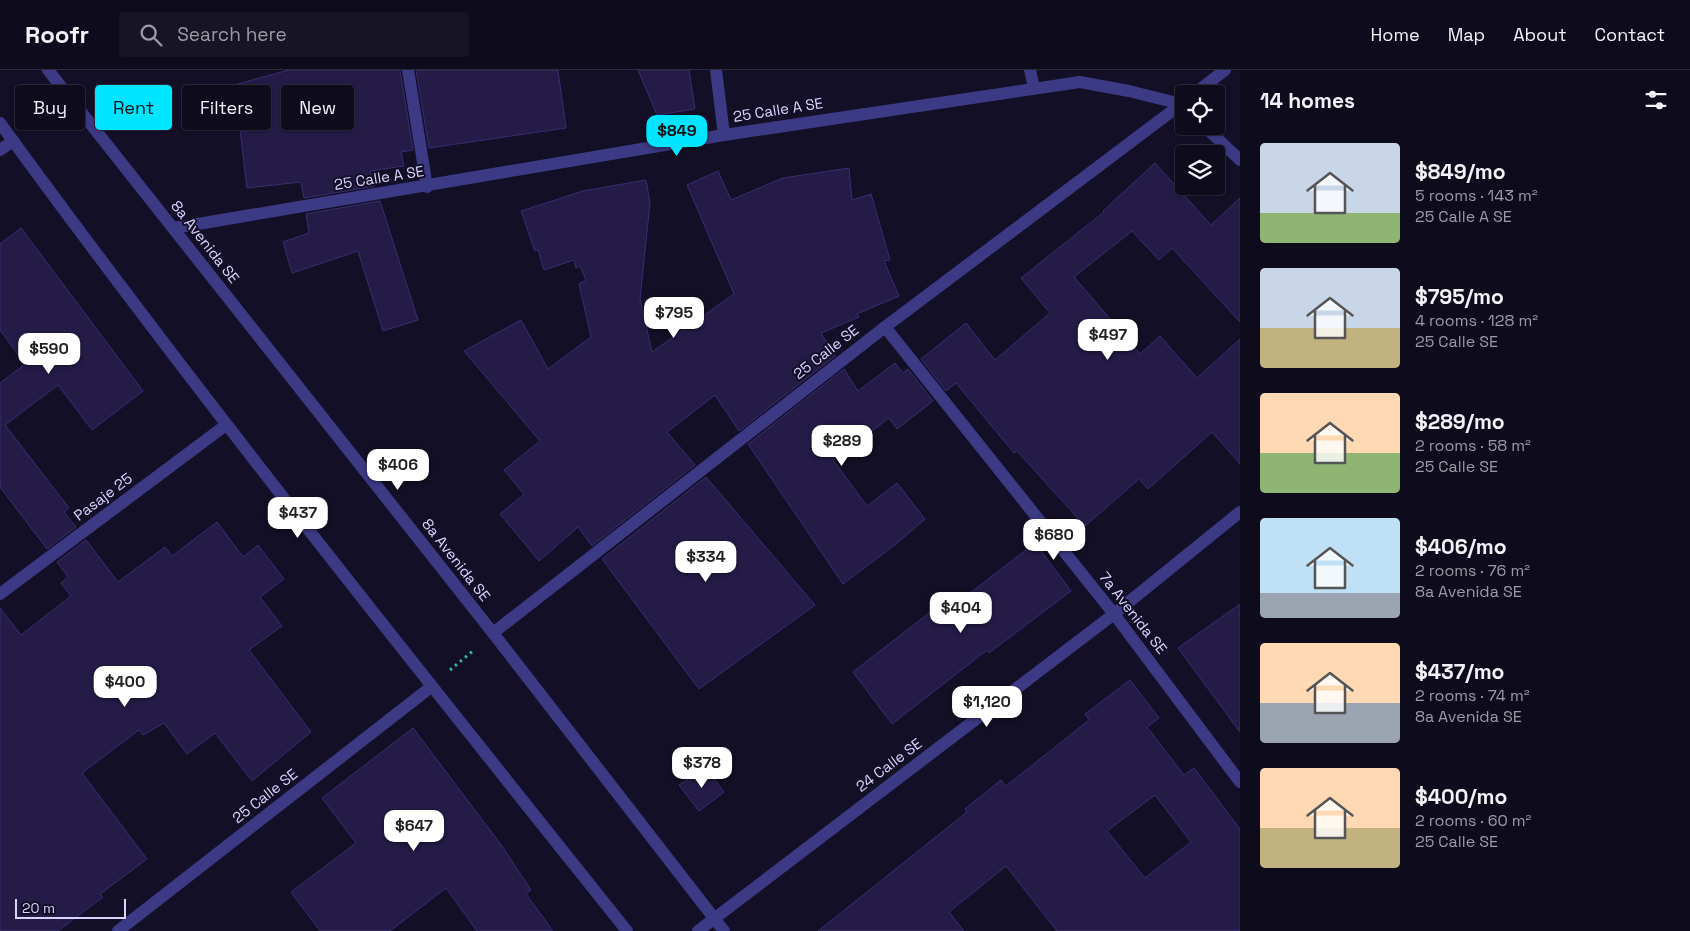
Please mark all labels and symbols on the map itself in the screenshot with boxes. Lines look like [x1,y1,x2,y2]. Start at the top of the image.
street label: 25 Calle A SE [732,93,824,126]
pin: $849 [647,114,707,157]
street label: 25 Calle A SE [333,161,425,194]
street label: 8a Avenida SE [167,196,244,287]
pin: $795 [644,296,704,339]
pin: $497 [1078,318,1138,361]
street label: 25 Calle SE [789,320,862,383]
pin: $590 [19,332,79,375]
pin: $289 [812,424,872,467]
pin: $406 [368,448,428,491]
street label: Pasaje 25 [70,468,136,525]
pin: $437 [268,496,328,539]
street label: 8a Avenida SE [418,514,495,605]
pin: $680 [1024,518,1084,561]
pin: $334 [676,540,736,583]
street label: 7a Avenida SE [1095,568,1171,658]
pin: $404 [931,592,991,634]
pin: $400 [95,666,155,708]
pin: $1,120 [946,686,1028,728]
street label: 24 Calle SE [852,734,925,796]
pin: $378 [672,746,732,789]
street label: 25 Calle SE [228,764,301,827]
pin: $647 [384,810,444,852]
scale bar [15,896,126,919]

